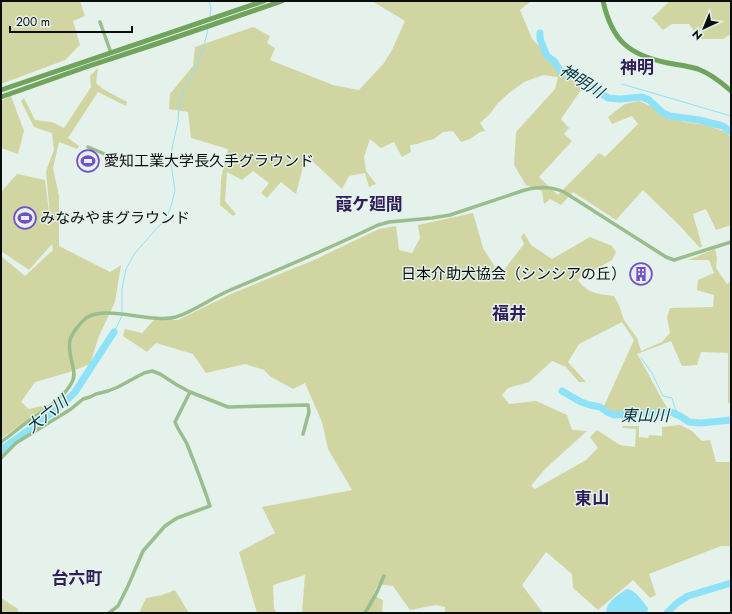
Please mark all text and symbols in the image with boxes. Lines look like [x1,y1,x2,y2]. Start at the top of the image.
scale bar [10,8,132,34]
north arrow [684,8,724,48]
text: 200 m [16,13,50,31]
text: N [688,26,706,44]
district label: 神明 [620,55,654,79]
water label: 神明川 [556,59,610,105]
sports icon: 愛知工業大学長久手グラウンド [75,148,101,174]
place label: 愛知工業大学長久手グラウンド [104,150,314,172]
district label: 葭ケ廻間 [335,192,403,216]
sports icon: みなみやまグラウンド [12,205,38,231]
place label: みなみやまグラウンド [40,207,190,229]
building icon: 日本介助犬協会（シンシアの丘） [628,261,654,287]
place label: 日本介助犬協会（シンシアの丘） [401,263,626,285]
district label: 福井 [492,301,526,325]
water label: 大六川 [21,389,74,438]
water label: 東山川 [621,404,671,427]
district label: 東山 [575,486,609,510]
district label: 台六町 [52,566,103,590]

